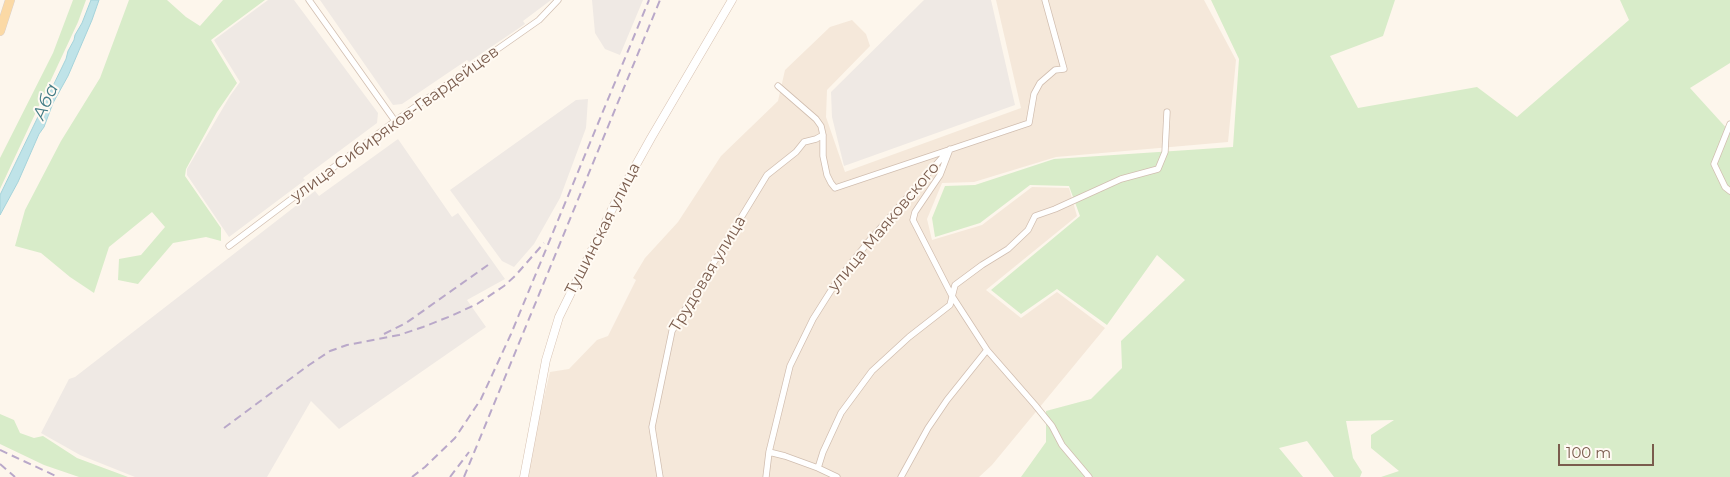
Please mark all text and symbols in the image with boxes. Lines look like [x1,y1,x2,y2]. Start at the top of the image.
street label: улица Сибиряков-Гвардейцев [287,42,503,206]
water label: Аба [28,80,64,124]
street label: улица Маяковского [824,158,944,296]
street label: Тушинская улица [561,160,645,298]
street label: Трудовая улица [666,212,750,336]
scale bar [1560,434,1656,466]
text: 100 m [1566,443,1611,462]

